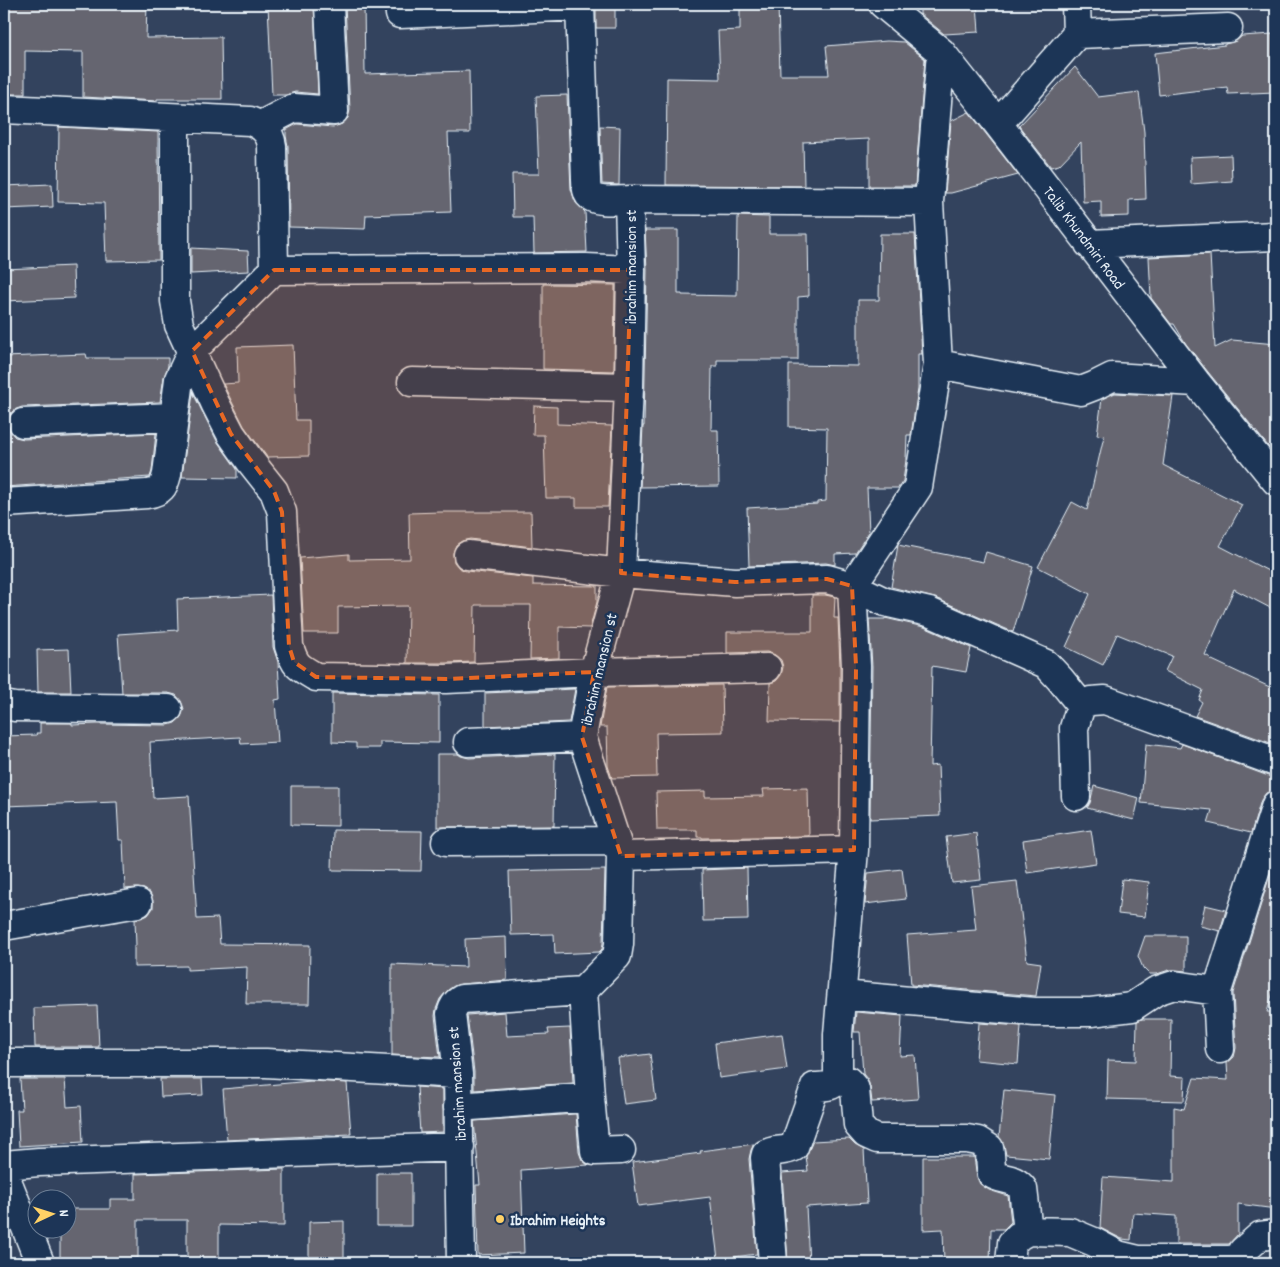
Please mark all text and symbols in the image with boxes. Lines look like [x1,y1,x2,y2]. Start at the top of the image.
street label: Talib Khundmiri Road [1036,182,1130,295]
street label: ibrahim mansion st [621,210,644,324]
street label: ibrahim mansion st [576,611,625,728]
street label: ibrahim mansion st [443,1026,474,1142]
north arrow [28,1190,78,1240]
text: N [53,1209,73,1217]
place label: Ibrahim Heights [510,1210,606,1233]
marker: Ibrahim Heights [494,1213,506,1225]

